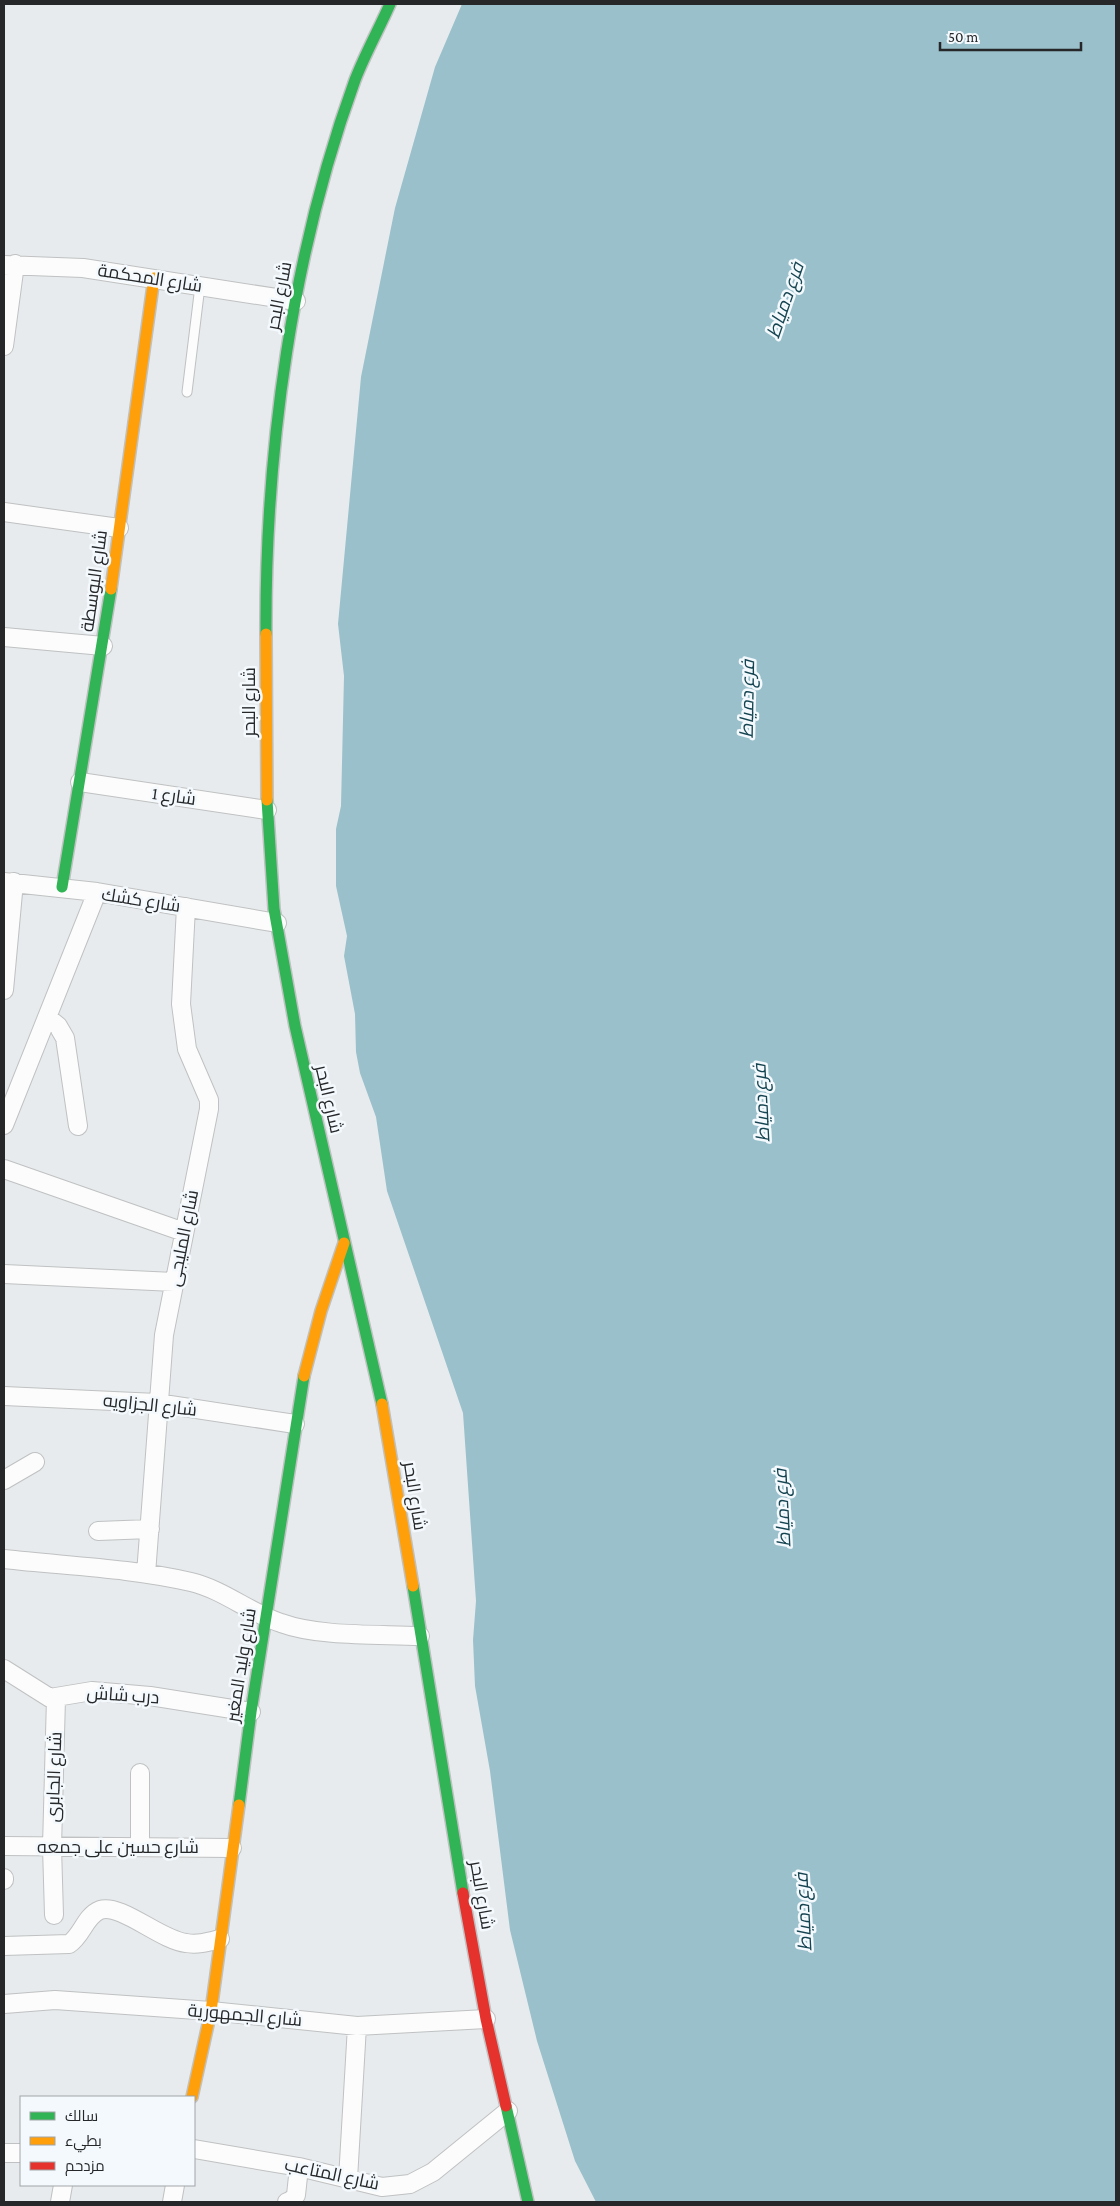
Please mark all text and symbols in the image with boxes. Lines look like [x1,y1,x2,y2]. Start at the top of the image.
scale bar [940,20,1081,52]
text: 50 m [948,29,978,45]
water label: فرع دمياط [762,258,811,341]
street label: شارع المحكمة [96,260,204,298]
street label: شارع البحر [262,260,297,333]
street label: شارع البوسطة [77,529,113,633]
water label: فرع دمياط [736,658,761,738]
street label: شارع البحر [239,667,261,738]
street label: شارع 1 [150,783,197,811]
street label: شارع كشك [100,884,182,918]
street label: شارع البحر [309,1062,347,1136]
water label: فرع دمياط [748,1062,777,1143]
street label: شارع المليجى [164,1188,204,1288]
street label: شارع الجزاويه [102,1390,198,1422]
street label: شارع البحر [398,1459,430,1532]
water label: فرع دمياط [769,1467,798,1548]
street label: شارع وليد المغير [222,1606,262,1725]
street label: درب شاش [86,1682,160,1709]
street label: شارع الجابرى [42,1731,68,1823]
street label: شارع حسين على جمعه [37,1837,199,1859]
street label: شارع البحر [464,1858,498,1931]
water label: فرع دمياط [790,1871,819,1952]
street label: شارع الجمهورية [187,2000,303,2032]
legend [20,2096,195,2186]
text: سالك [65,2108,98,2124]
text: بطيء [65,2133,102,2153]
street label: شارع المتاعب [282,2154,381,2196]
text: مزدحم [65,2158,105,2176]

